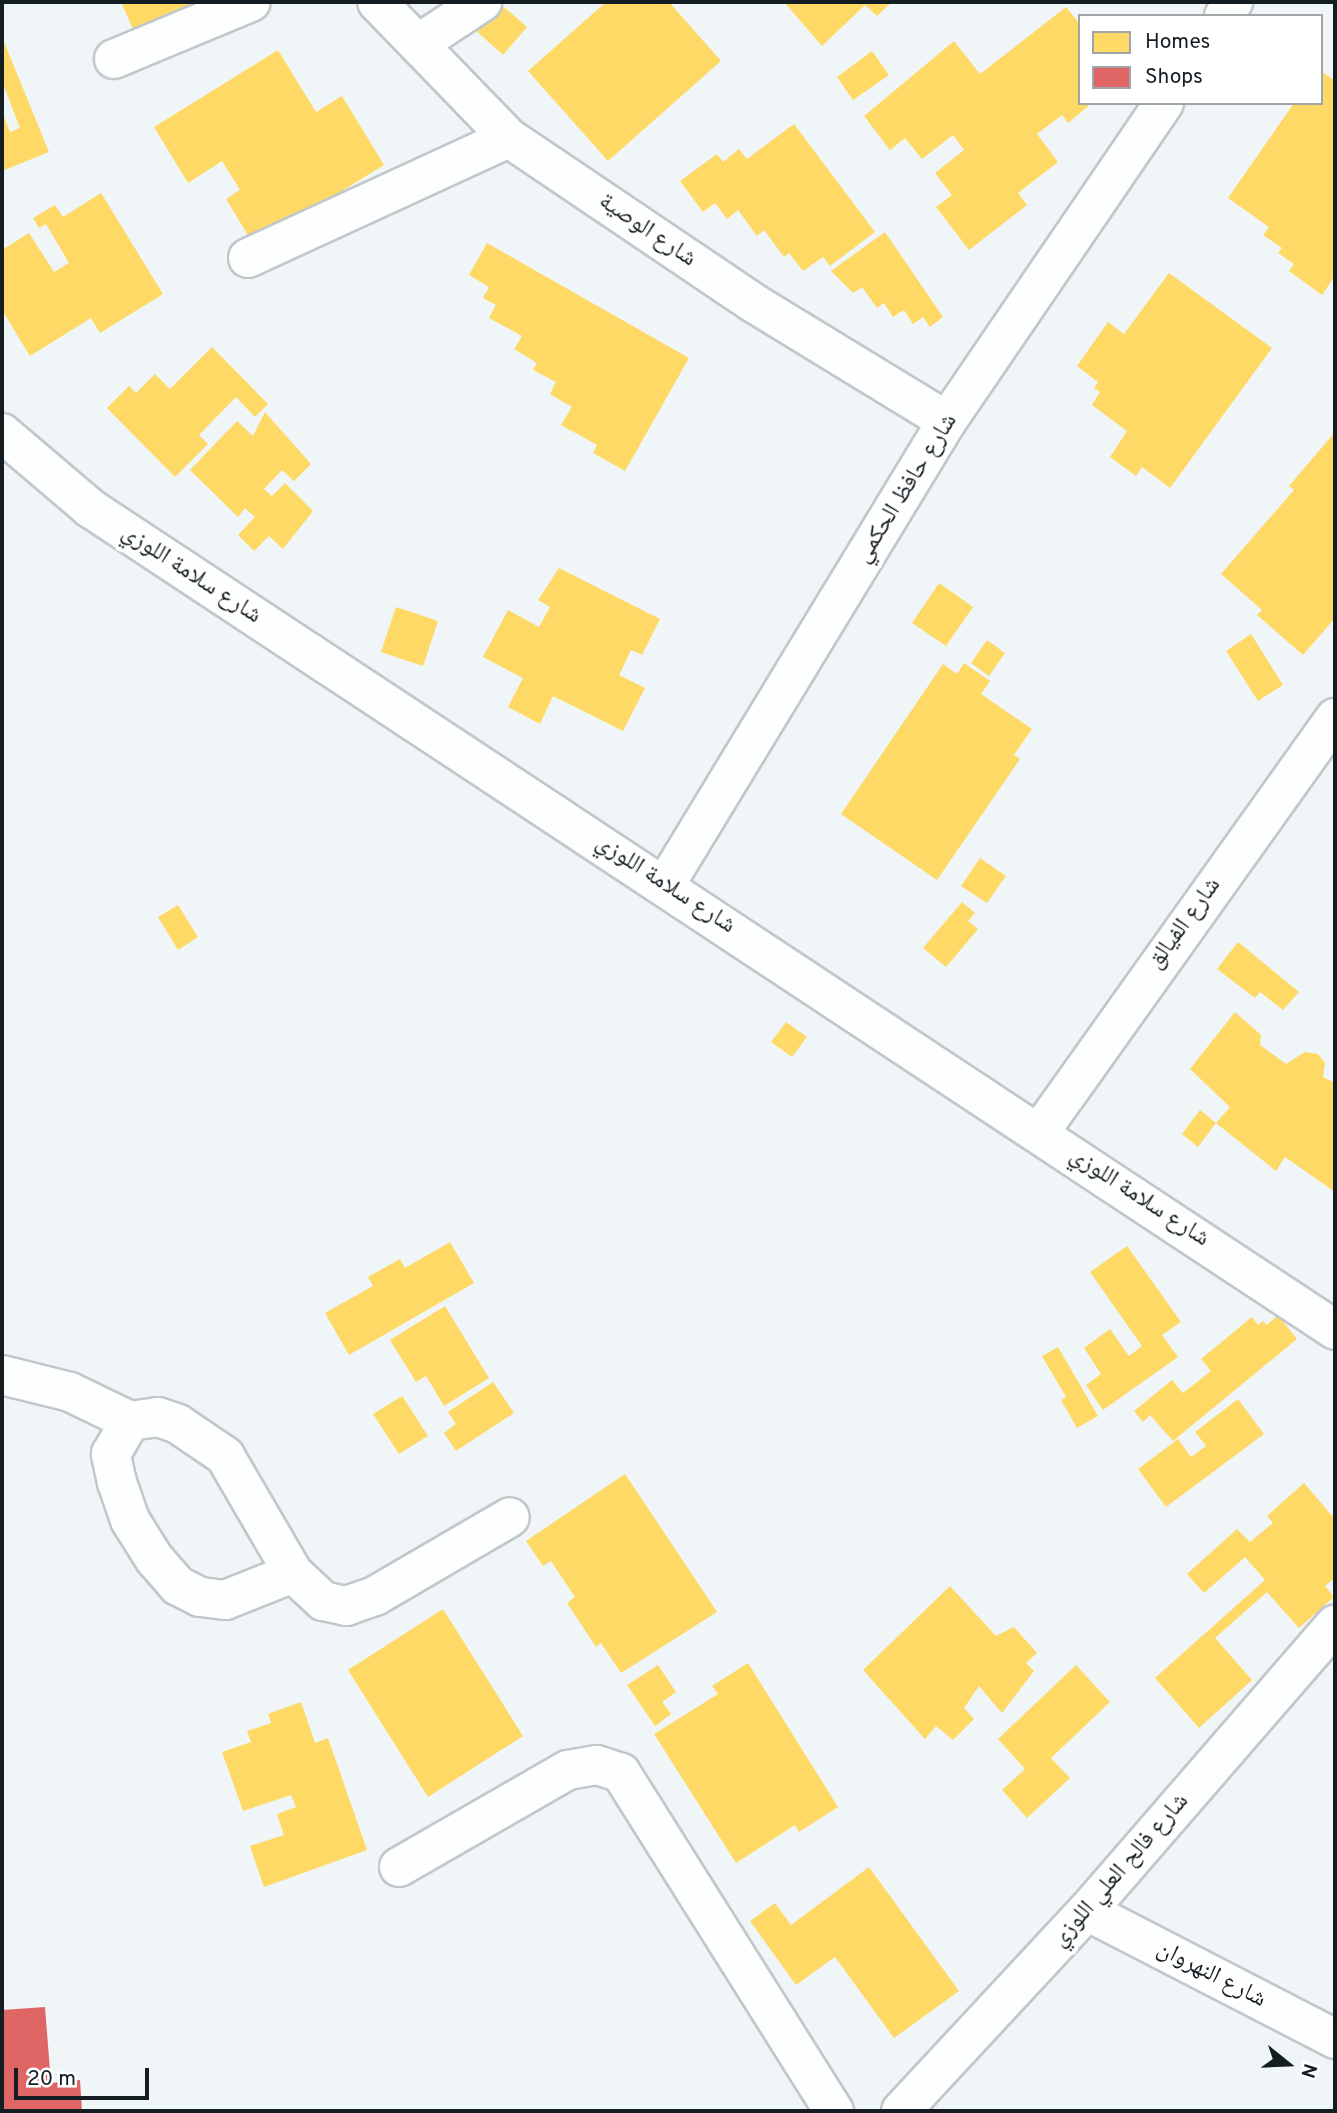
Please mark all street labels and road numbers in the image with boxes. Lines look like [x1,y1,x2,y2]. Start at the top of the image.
street label: شارع الوصية [593,188,701,274]
street label: شارع حافظ الحكمي [849,409,965,569]
street label: شارع سلامة اللوزي [116,519,266,631]
street label: شارع سلامة اللوزي [590,829,740,941]
street label: شارع الفيالق [1142,872,1228,976]
street label: شارع سلامة اللوزي [1064,1142,1214,1254]
street label: شارع فالح العلي اللوزي [1046,1788,1196,1954]
street label: شارع النهروان [1151,1935,1271,2015]

